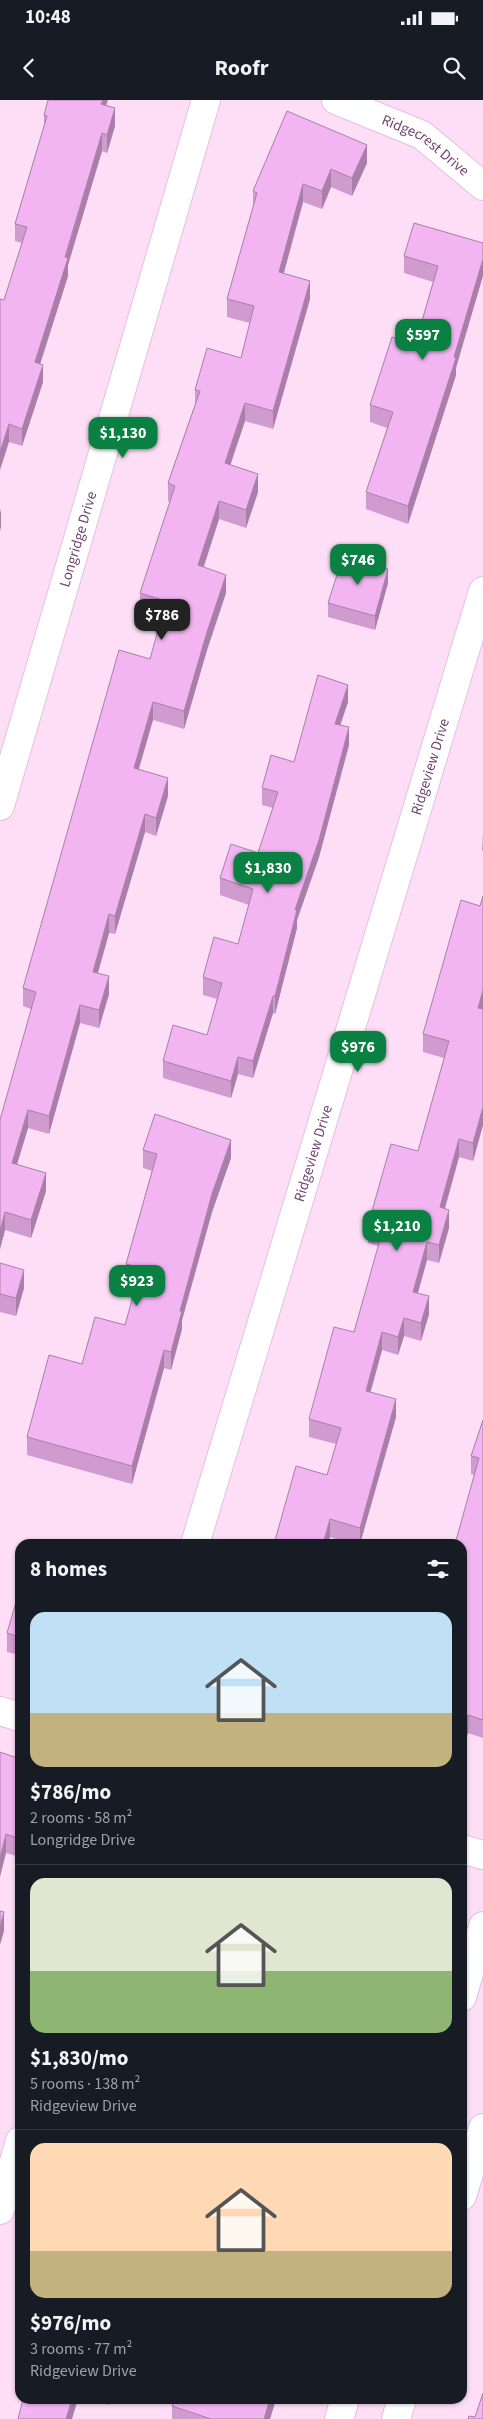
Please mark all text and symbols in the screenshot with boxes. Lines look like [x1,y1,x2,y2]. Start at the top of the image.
text: 10:48 [25,4,71,31]
text: Roofr [215,52,268,84]
icon: back [15,54,43,82]
icon: search [440,54,468,82]
street label: Ridgecrest Drive [378,110,474,181]
pin: $597 [393,318,453,361]
text: $597 [406,324,440,346]
pin: $1,130 [82,416,164,459]
text: $1,130 [99,422,147,444]
street label: Longridge Drive [54,489,102,590]
pin: $746 [328,544,388,586]
text: $746 [341,549,375,571]
pin: $786 [132,598,192,641]
text: $786 [145,604,179,626]
street label: Ridgeview Drive [406,716,455,818]
pin: $1,830 [227,852,309,894]
text: $1,830 [244,857,292,879]
pin: $976 [328,1030,388,1073]
text: $976 [341,1036,375,1058]
street label: Ridgeview Drive [289,1103,338,1205]
pin: $1,210 [356,1210,438,1252]
text: $1,210 [373,1215,421,1237]
pin: $923 [107,1264,167,1307]
text: $923 [120,1270,154,1292]
text: 8 homes [30,1554,107,1584]
icon: filters [424,1555,452,1583]
icon: home [196,1645,286,1735]
text: $786/mo [30,1777,111,1807]
text: 2 rooms · 58 m² [30,1807,132,1829]
text: Longridge Drive [30,1829,135,1851]
icon: home [196,1910,286,2000]
text: $1,830/mo [30,2043,129,2073]
text: 5 rooms · 138 m² [30,2073,140,2095]
text: Ridgeview Drive [30,2095,137,2117]
icon: home [196,2175,286,2265]
text: $976/mo [30,2308,111,2338]
text: 3 rooms · 77 m² [30,2338,132,2360]
text: Ridgeview Drive [30,2360,137,2382]

